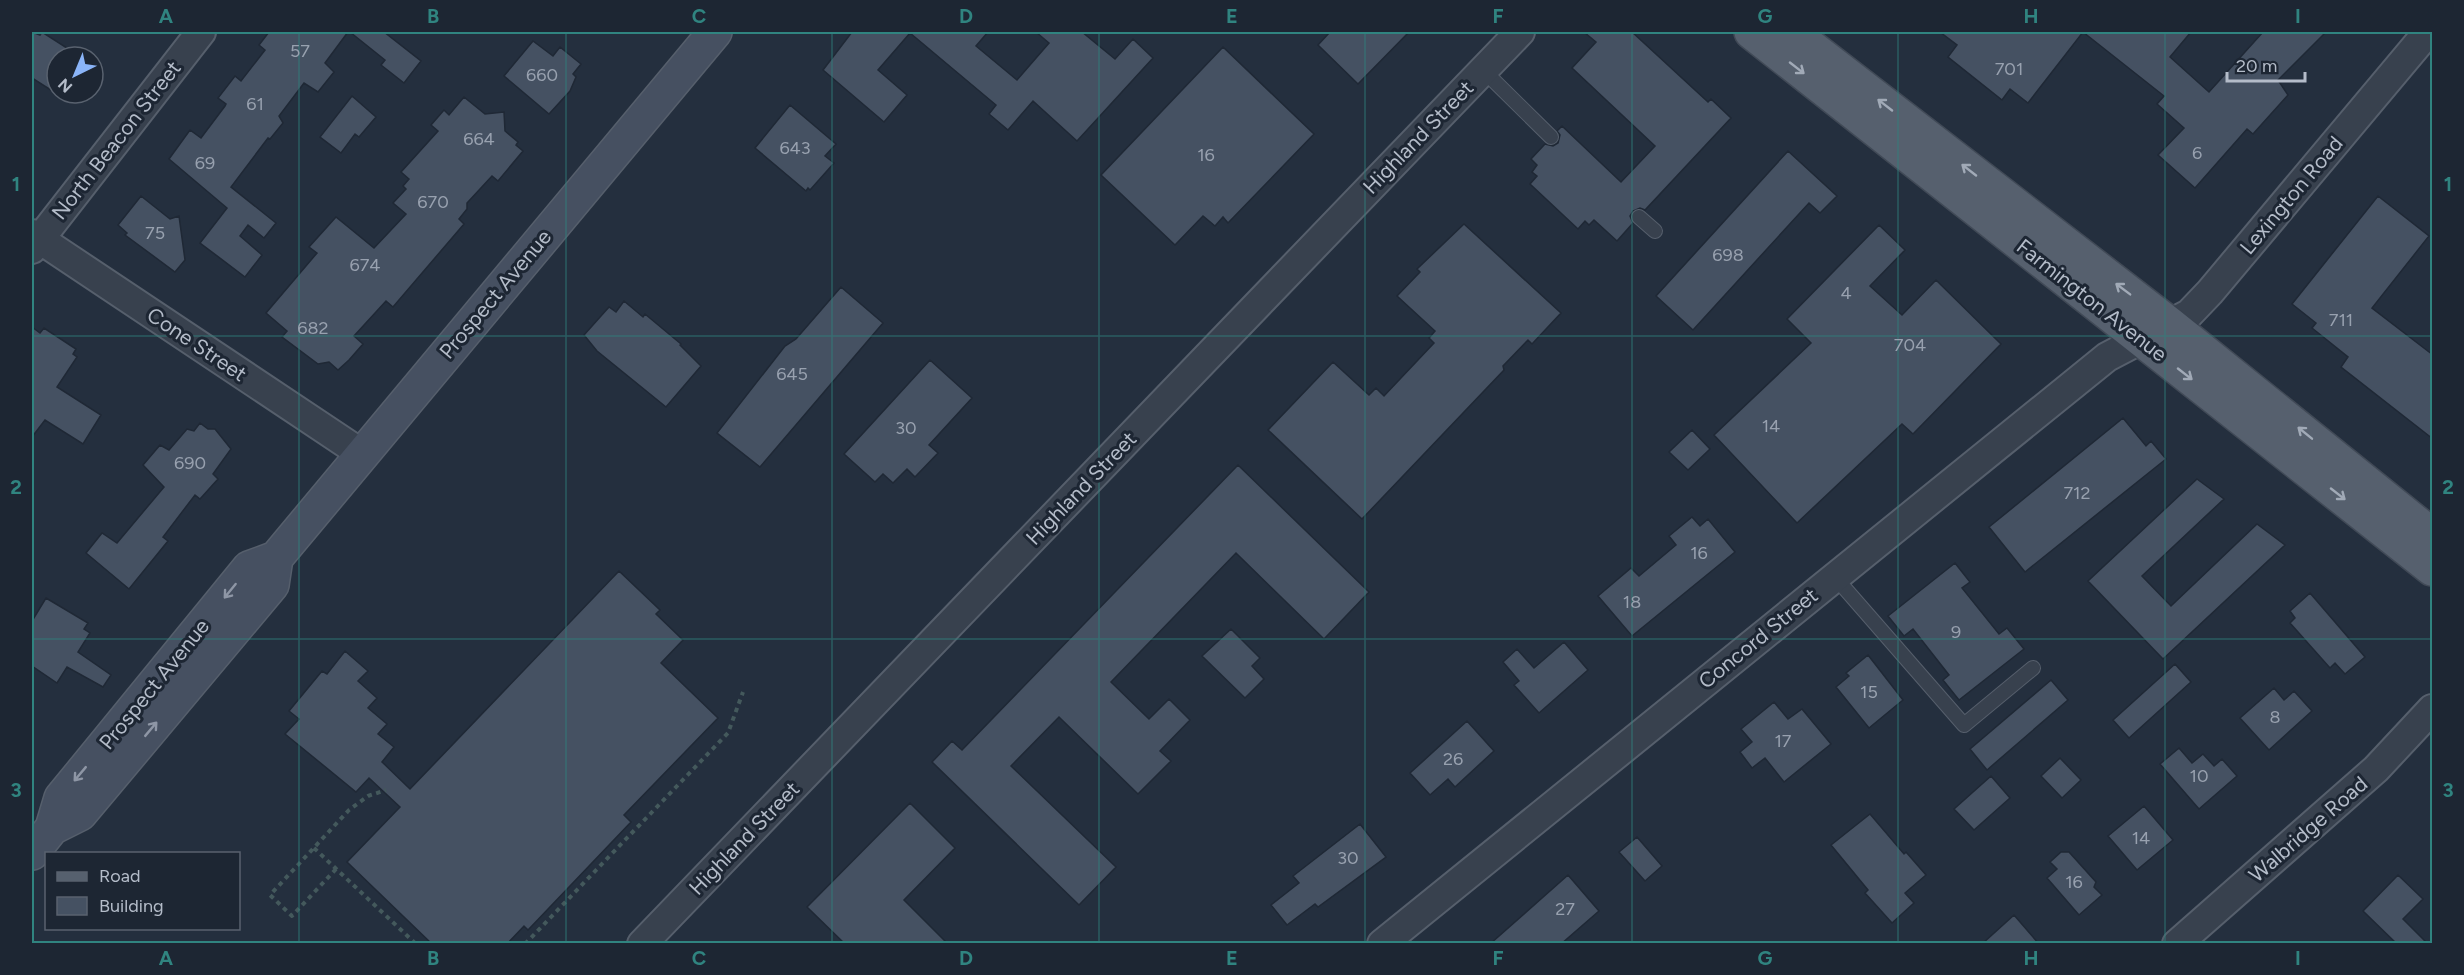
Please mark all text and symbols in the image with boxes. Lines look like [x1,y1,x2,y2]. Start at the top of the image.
text: A [159,4,174,28]
text: B [427,4,439,28]
text: C [692,4,706,28]
text: D [959,4,973,28]
text: E [1226,4,1238,28]
text: F [1492,4,1504,28]
text: G [1758,4,1773,28]
text: H [2024,4,2039,28]
text: I [2295,4,2301,28]
house number: 57 [290,40,310,62]
north arrow [45,45,105,105]
scale bar [2227,45,2305,83]
text: 20 m [2236,55,2277,77]
street label: North Beacon Street [46,56,186,224]
house number: 701 [1995,58,2023,80]
one-way arrow [1789,61,1805,74]
house number: 660 [526,64,558,86]
street label: Highland Street [1358,75,1478,199]
house number: 61 [246,93,264,115]
one-way arrow [1878,99,1894,112]
house number: 664 [463,128,495,150]
street label: Lexington Road [2234,131,2348,259]
house number: 643 [779,137,811,159]
house number: 6 [2192,142,2202,164]
house number: 16 [1197,144,1215,166]
house number: 69 [195,152,215,174]
one-way arrow [1961,164,1977,176]
text: 1 [12,172,20,196]
text: 1 [2444,172,2452,196]
house number: 670 [417,191,449,213]
house number: 75 [145,222,165,244]
street label: Prospect Avenue [434,224,556,364]
street label: Farmington Avenue [2012,234,2172,366]
house number: 698 [1712,244,1744,266]
house number: 674 [349,254,381,276]
house number: 4 [1840,282,1852,304]
one-way arrow [2116,282,2132,295]
street label: Cone Street [143,302,251,386]
house number: 711 [2329,309,2353,331]
house number: 682 [297,317,329,339]
house number: 704 [1894,334,1926,356]
house number: 645 [776,363,808,385]
one-way arrow [2177,367,2193,380]
house number: 14 [1762,415,1780,437]
house number: 30 [895,417,917,439]
street label: Highland Street [1021,426,1141,550]
one-way arrow [2297,427,2313,440]
house number: 690 [174,452,206,474]
text: 2 [10,475,22,499]
text: 2 [2442,475,2454,499]
house number: 712 [2063,482,2091,504]
one-way arrow [2330,488,2346,501]
house number: 16 [1690,542,1708,564]
street label: Concord Street [1693,582,1823,694]
one-way arrow [224,583,237,599]
house number: 18 [1623,591,1641,613]
street label: Prospect Avenue [94,614,214,754]
house number: 9 [1951,621,1961,643]
house number: 15 [1860,681,1878,703]
house number: 8 [2269,706,2281,728]
one-way arrow [145,721,158,737]
house number: 17 [1774,730,1792,752]
house number: 26 [1443,748,1463,770]
house number: 10 [2190,765,2208,787]
one-way arrow [73,766,87,781]
street label: Walbridge Road [2244,771,2372,887]
street label: Highland Street [684,776,804,900]
text: 3 [10,778,22,802]
text: 3 [2442,778,2454,802]
house number: 14 [2132,827,2150,849]
house number: 30 [1337,847,1359,869]
legend [45,852,240,930]
text: Road [99,865,140,887]
house number: 16 [2065,871,2083,893]
text: Building [99,895,164,917]
house number: 27 [1555,898,1575,920]
text: A [159,946,174,970]
text: B [427,946,439,970]
text: C [692,946,706,970]
text: D [959,946,973,970]
text: E [1226,946,1238,970]
text: F [1492,946,1504,970]
text: G [1758,946,1773,970]
text: H [2024,946,2039,970]
text: I [2295,946,2301,970]

